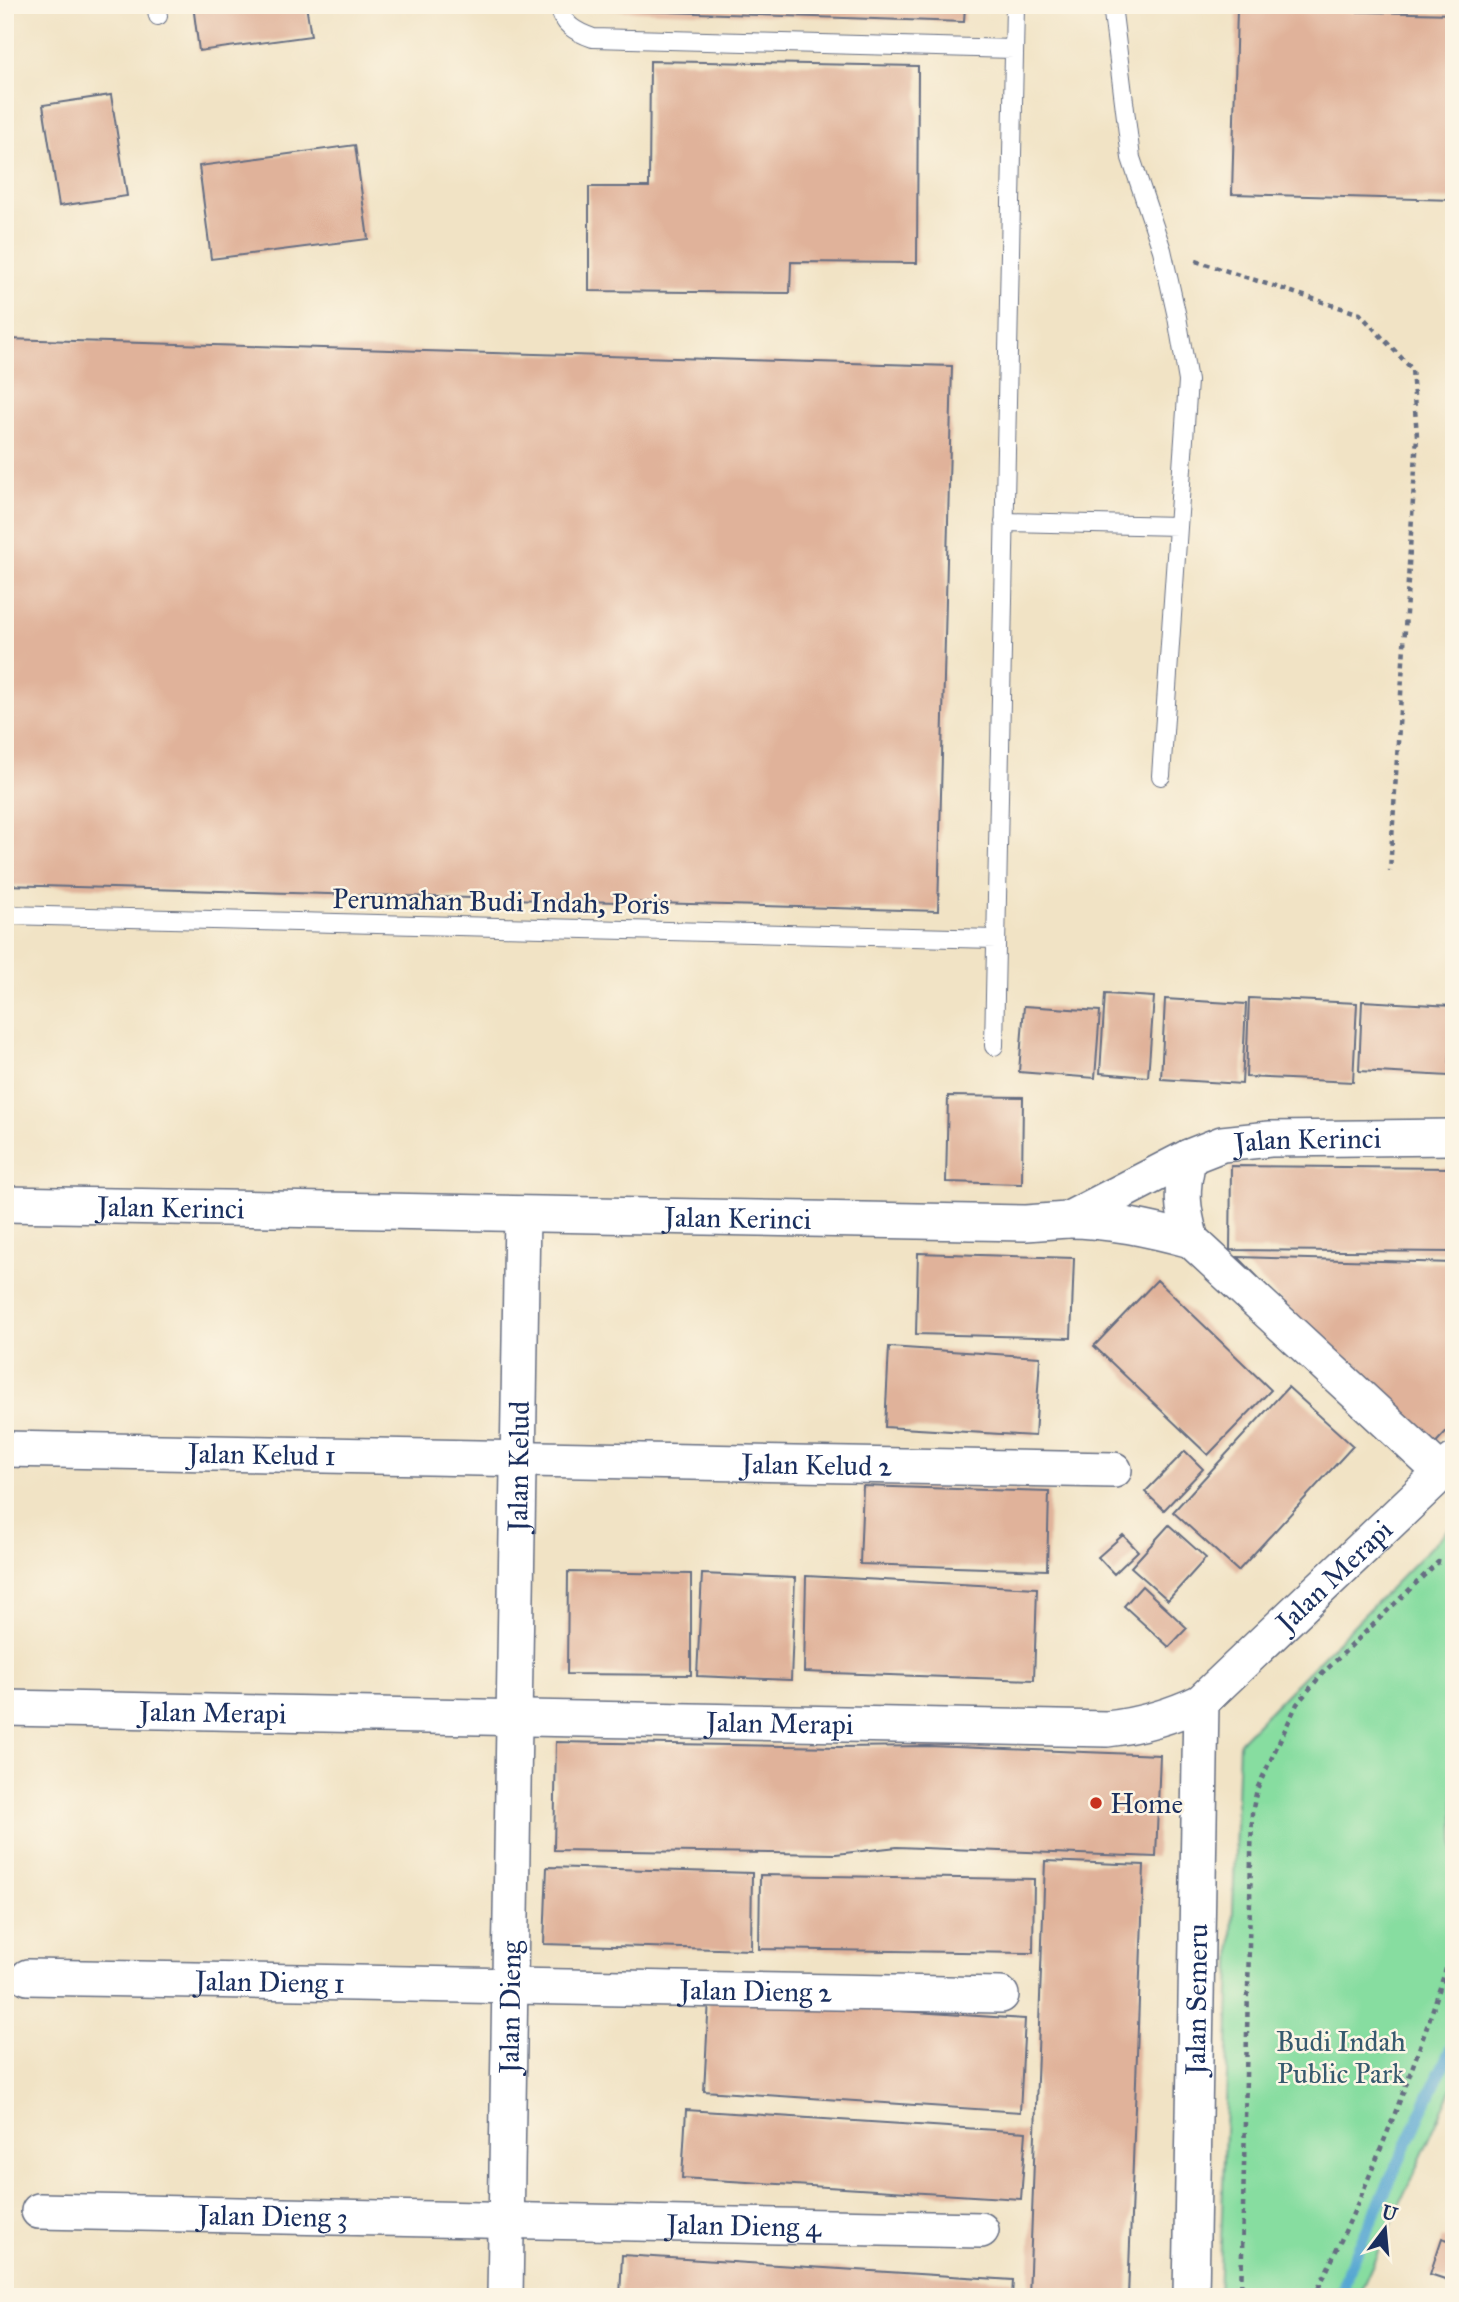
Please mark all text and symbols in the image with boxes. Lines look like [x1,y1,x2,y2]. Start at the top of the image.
street label: Perumahan Budi Indah, Poris [332,881,670,922]
street label: Jalan Kerinci [1230,1121,1382,1161]
street label: Jalan Kerinci [94,1189,245,1226]
street label: Jalan Kerinci [661,1199,812,1237]
street label: Jalan Kelud [500,1400,537,1535]
street label: Jalan Kelud 1 [185,1435,336,1473]
street label: Jalan Kelud 2 [738,1446,893,1484]
street label: Jalan Merapi [1267,1512,1400,1641]
street label: Jalan Merapi [136,1694,287,1731]
street label: Jalan Merapi [703,1704,854,1742]
place label: Home [1110,1786,1183,1821]
marker: Home [1088,1795,1104,1811]
street label: Jalan Semeru [1178,1923,1215,2078]
street label: Jalan Dieng [491,1940,529,2077]
street label: Jalan Dieng 1 [192,1963,345,2001]
street label: Jalan Dieng 2 [676,1972,833,2010]
park label: Budi Indah Public Park [1276,2024,1406,2091]
north arrow [1350,2194,1420,2264]
street label: Jalan Dieng 3 [195,2197,348,2235]
text: U [1379,2200,1401,2227]
street label: Jalan Dieng 4 [663,2207,823,2245]

